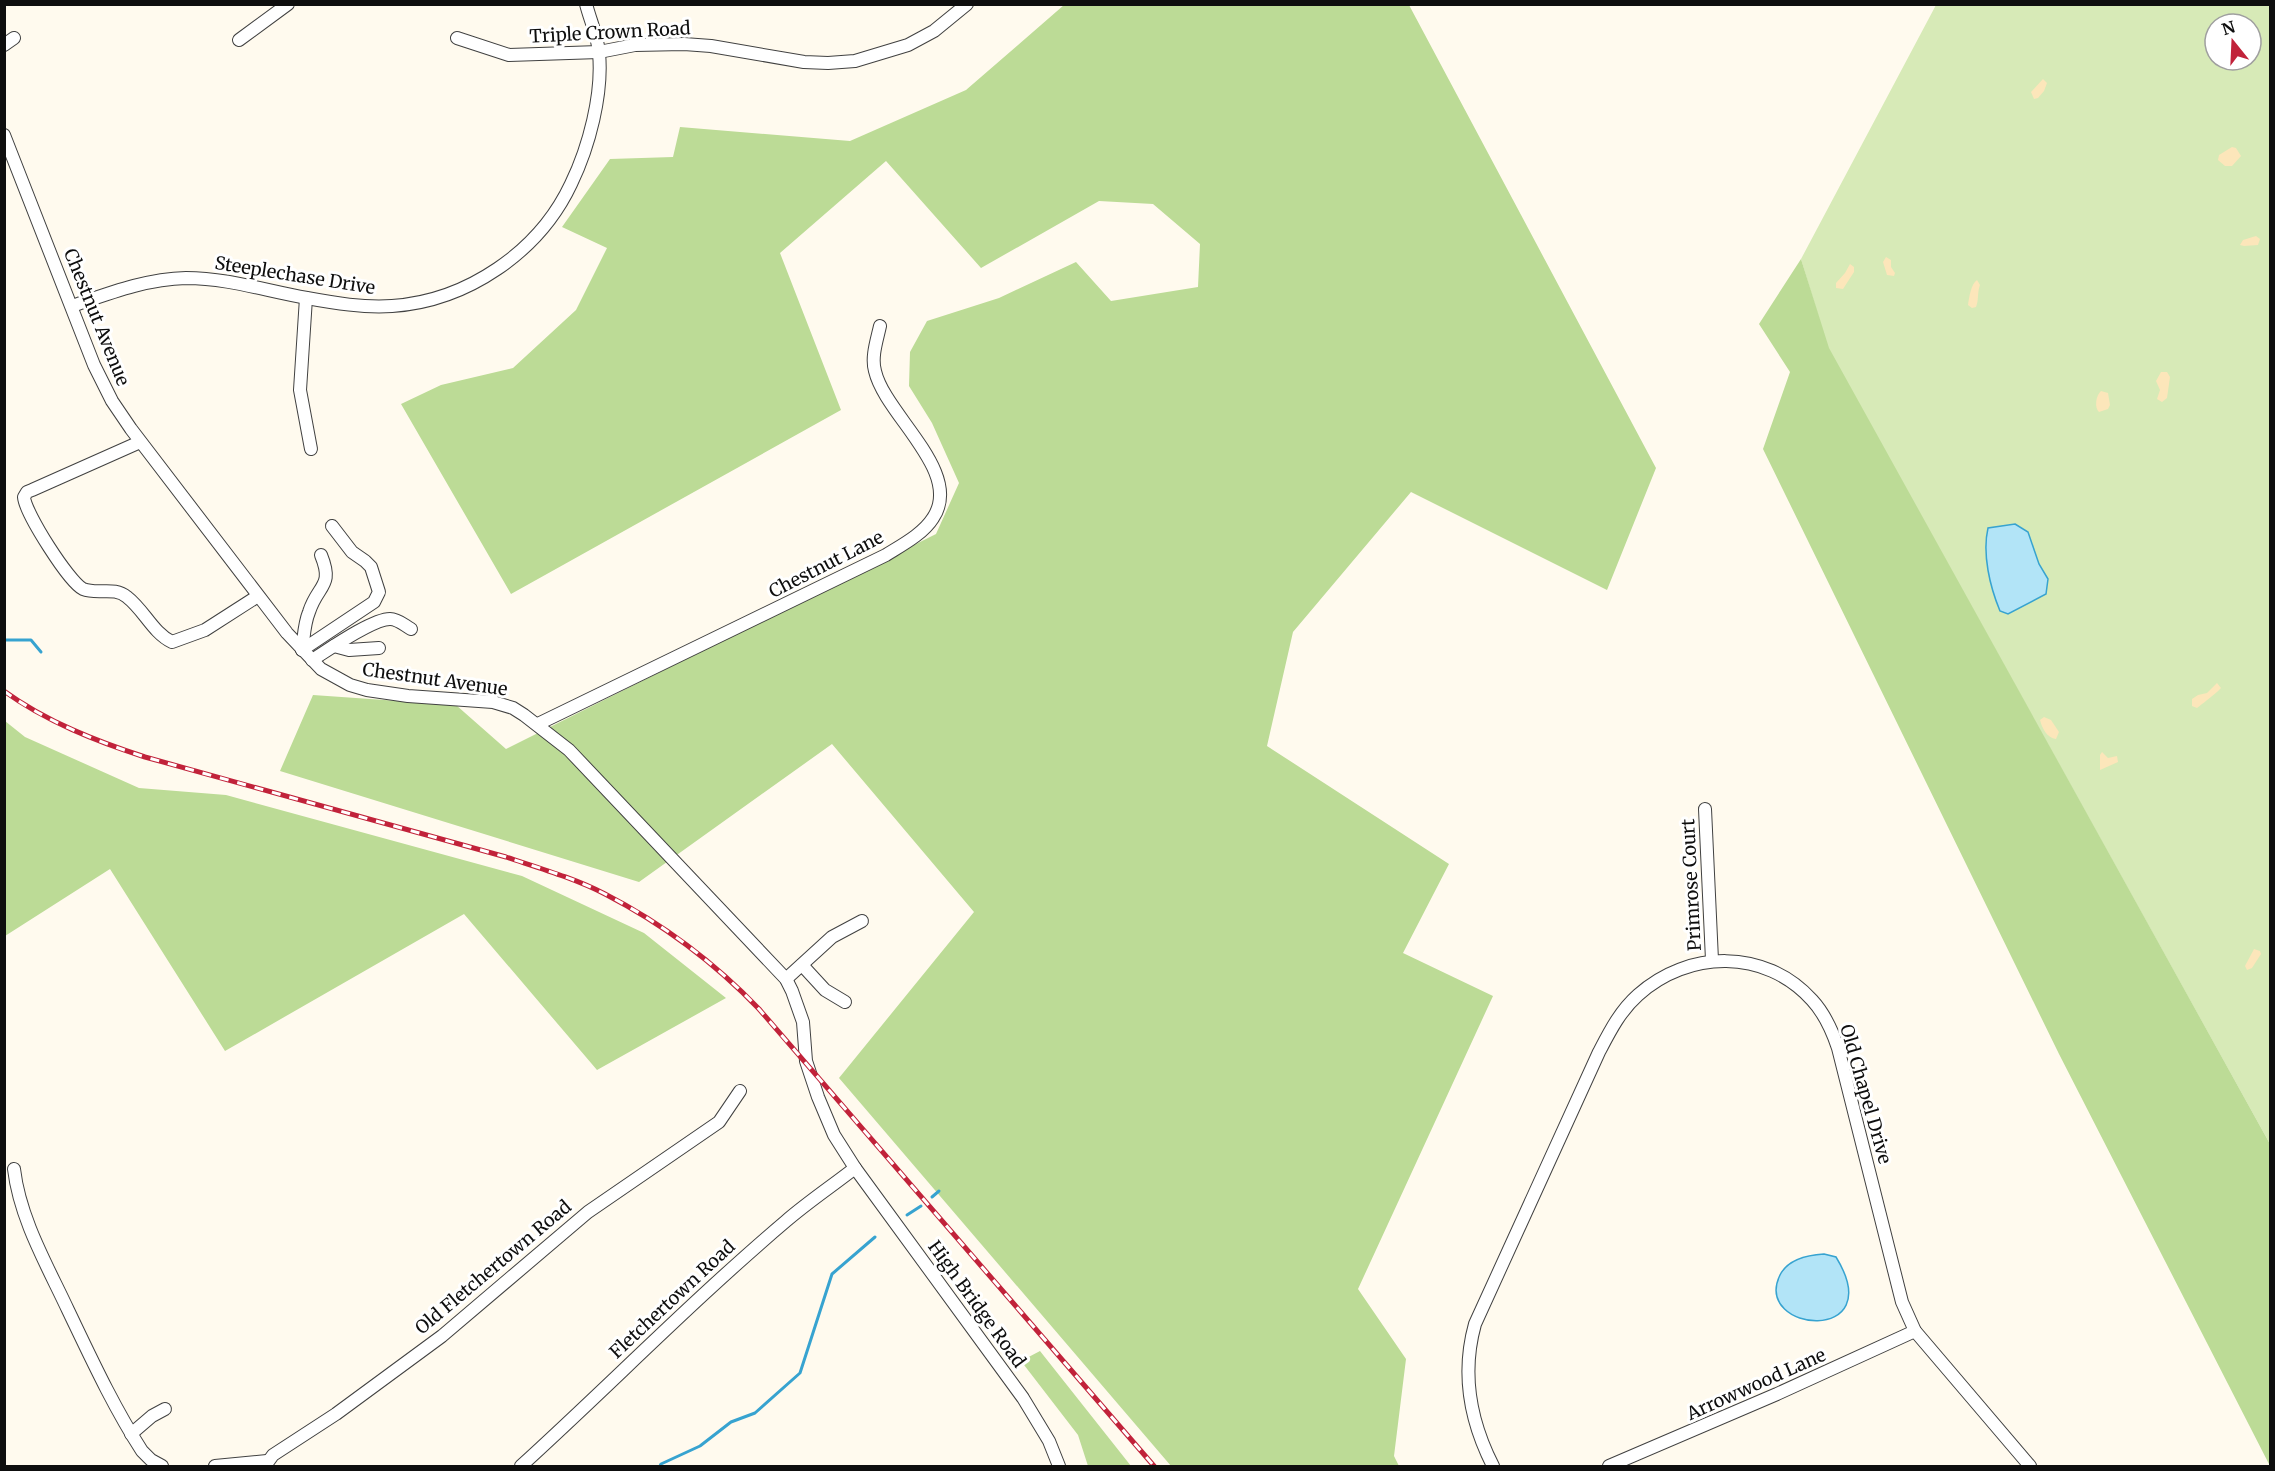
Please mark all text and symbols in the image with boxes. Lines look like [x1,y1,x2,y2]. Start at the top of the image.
north arrow [2203,12,2263,72]
street label: Triple Crown Road [529,16,691,48]
text: N [2219,16,2238,39]
street label: Chestnut Avenue [59,245,135,389]
street label: Steeplechase Drive [213,251,377,299]
street label: Chestnut Lane [765,525,887,603]
street label: Chestnut Avenue [361,657,509,701]
street label: Primrose Court [1676,818,1706,952]
street label: Old Chapel Drive [1835,1022,1897,1166]
street label: Old Fletchertown Road [410,1195,576,1339]
street label: Fletchertown Road [604,1235,740,1363]
street label: High Bridge Road [923,1236,1031,1372]
street label: Arrowwood Lane [1682,1343,1829,1425]

